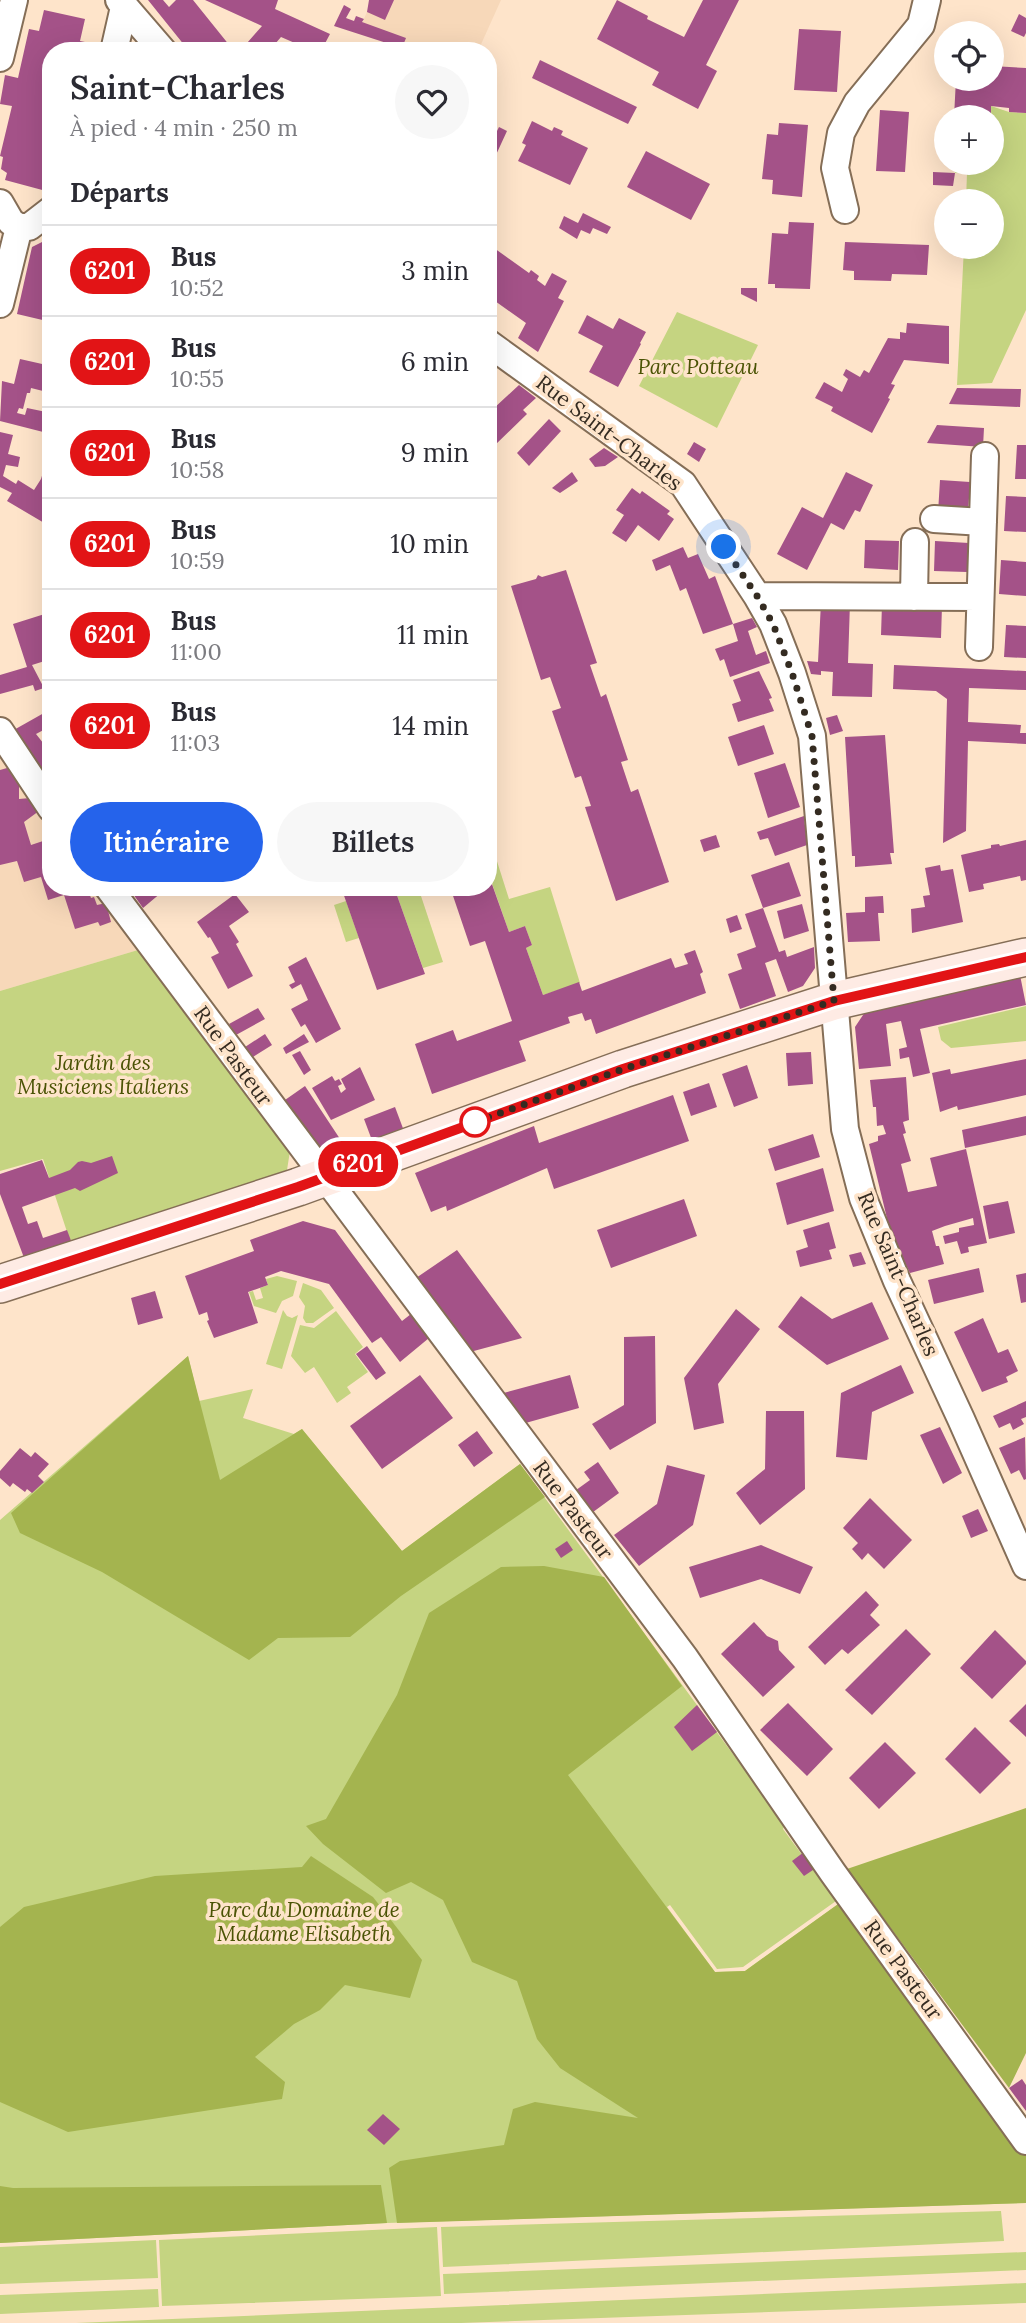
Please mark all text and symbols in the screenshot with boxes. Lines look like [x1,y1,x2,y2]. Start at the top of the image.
map controls [934,21,1004,259]
button: locate [934,21,1004,91]
button: heart [395,65,469,139]
text: Saint-Charles [70,66,285,108]
button: + [934,105,1004,175]
text: À pied · 4 min · 250 m [70,113,298,142]
text: Départs [70,176,169,209]
button: − [934,189,1004,259]
text: Bus [171,240,216,273]
text: 3 min [401,254,469,287]
text: 6201 [84,255,136,286]
text: 10:52 [171,273,224,302]
text: Bus [171,331,216,364]
text: 6 min [401,345,469,378]
text: 6201 [84,346,136,377]
park label: Parc Potteau [638,353,759,380]
text: 10:55 [171,364,224,393]
street label: Rue Saint-Charles [531,369,688,496]
text: Bus [171,422,216,455]
text: 9 min [401,436,469,469]
text: 6201 [84,437,136,468]
text: 10:58 [171,455,224,484]
text: Bus [171,513,216,546]
text: 10 min [390,527,469,560]
text: 6201 [84,528,136,559]
your location [706,529,741,564]
text: 10:59 [171,546,225,575]
text: Bus [171,604,216,637]
text: 11 min [397,618,469,651]
text: 6201 [84,619,136,650]
text: 11:00 [171,637,222,666]
text: Bus [171,695,216,728]
text: 14 min [392,709,469,742]
text: 6201 [84,710,136,741]
text: 11:03 [171,728,220,757]
button: Itinéraire [70,802,263,882]
button: Billets [277,802,469,882]
street label: Rue Pasteur [188,1000,279,1111]
park label: Jardin des Musiciens Italiens [17,1049,189,1100]
unlabelled marker [460,1107,490,1137]
line badge: 6201 [309,1141,407,1187]
text: 6201 [332,1148,384,1179]
street label: Rue Saint-Charles [852,1187,945,1360]
street label: Rue Pasteur [527,1455,619,1565]
park label: Parc du Domaine de Madame Elisabeth [208,1896,400,1947]
street label: Rue Pasteur [858,1914,949,2025]

